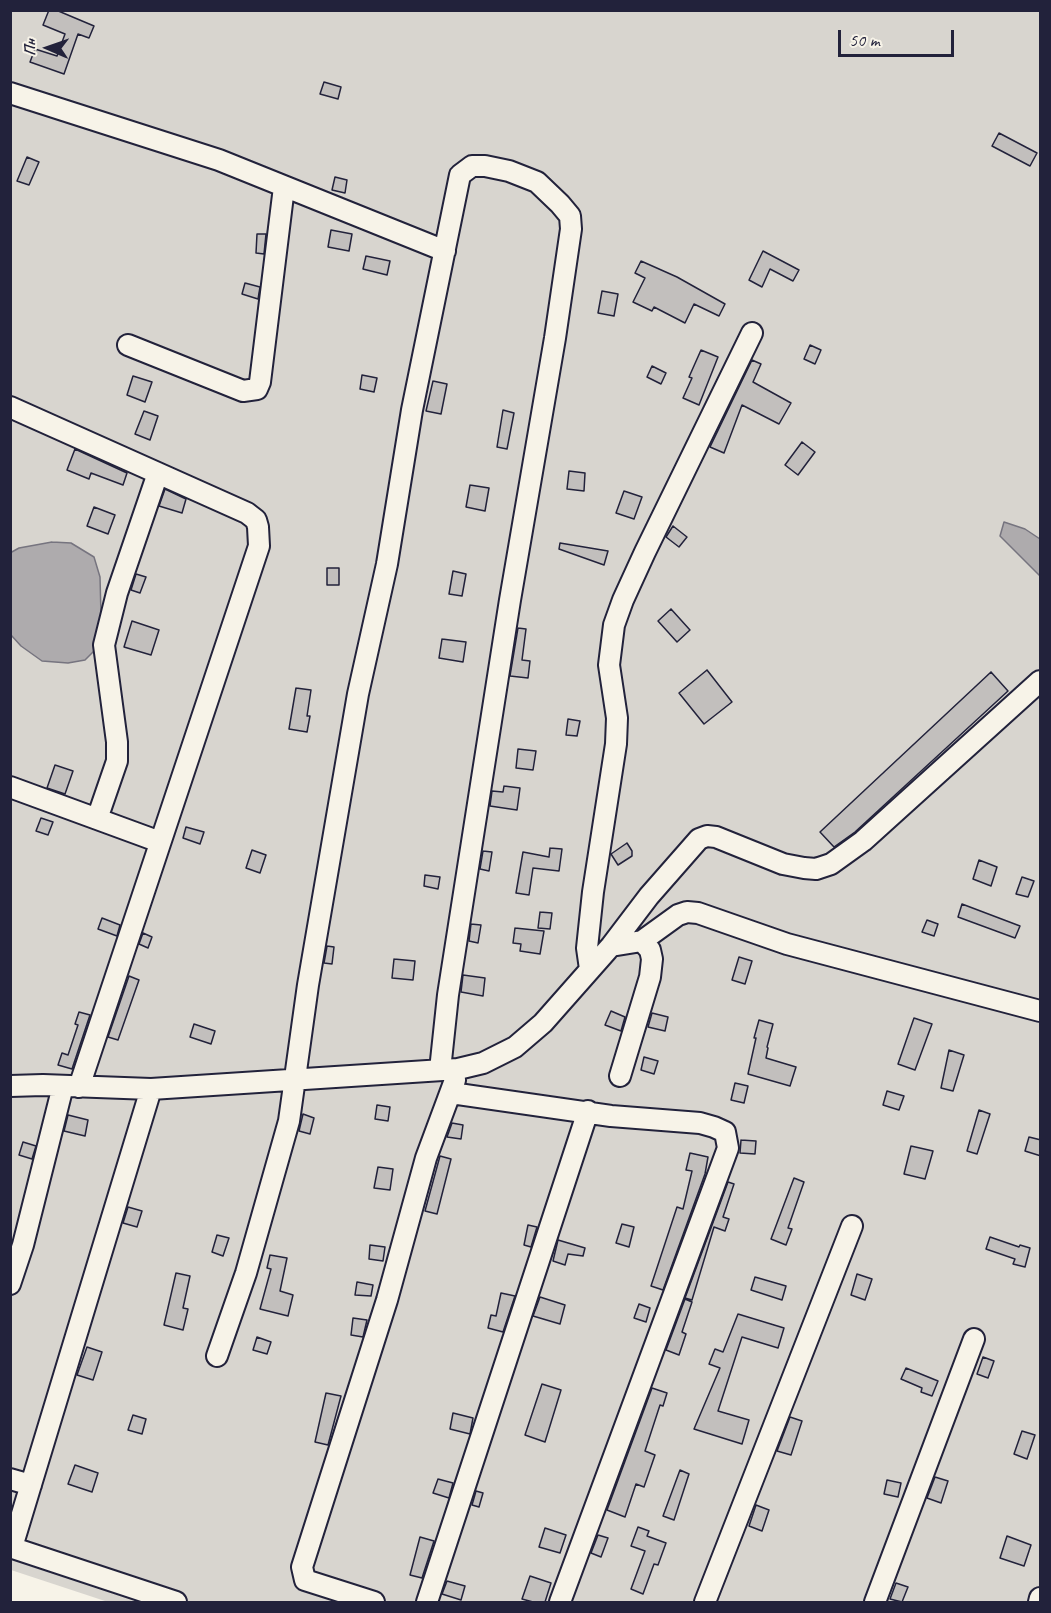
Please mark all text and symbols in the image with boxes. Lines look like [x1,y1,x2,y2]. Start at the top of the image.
north arrow [18,18,78,78]
scale bar [841,18,956,56]
text: 50 m [849,29,880,51]
text: Пн [20,39,40,56]

